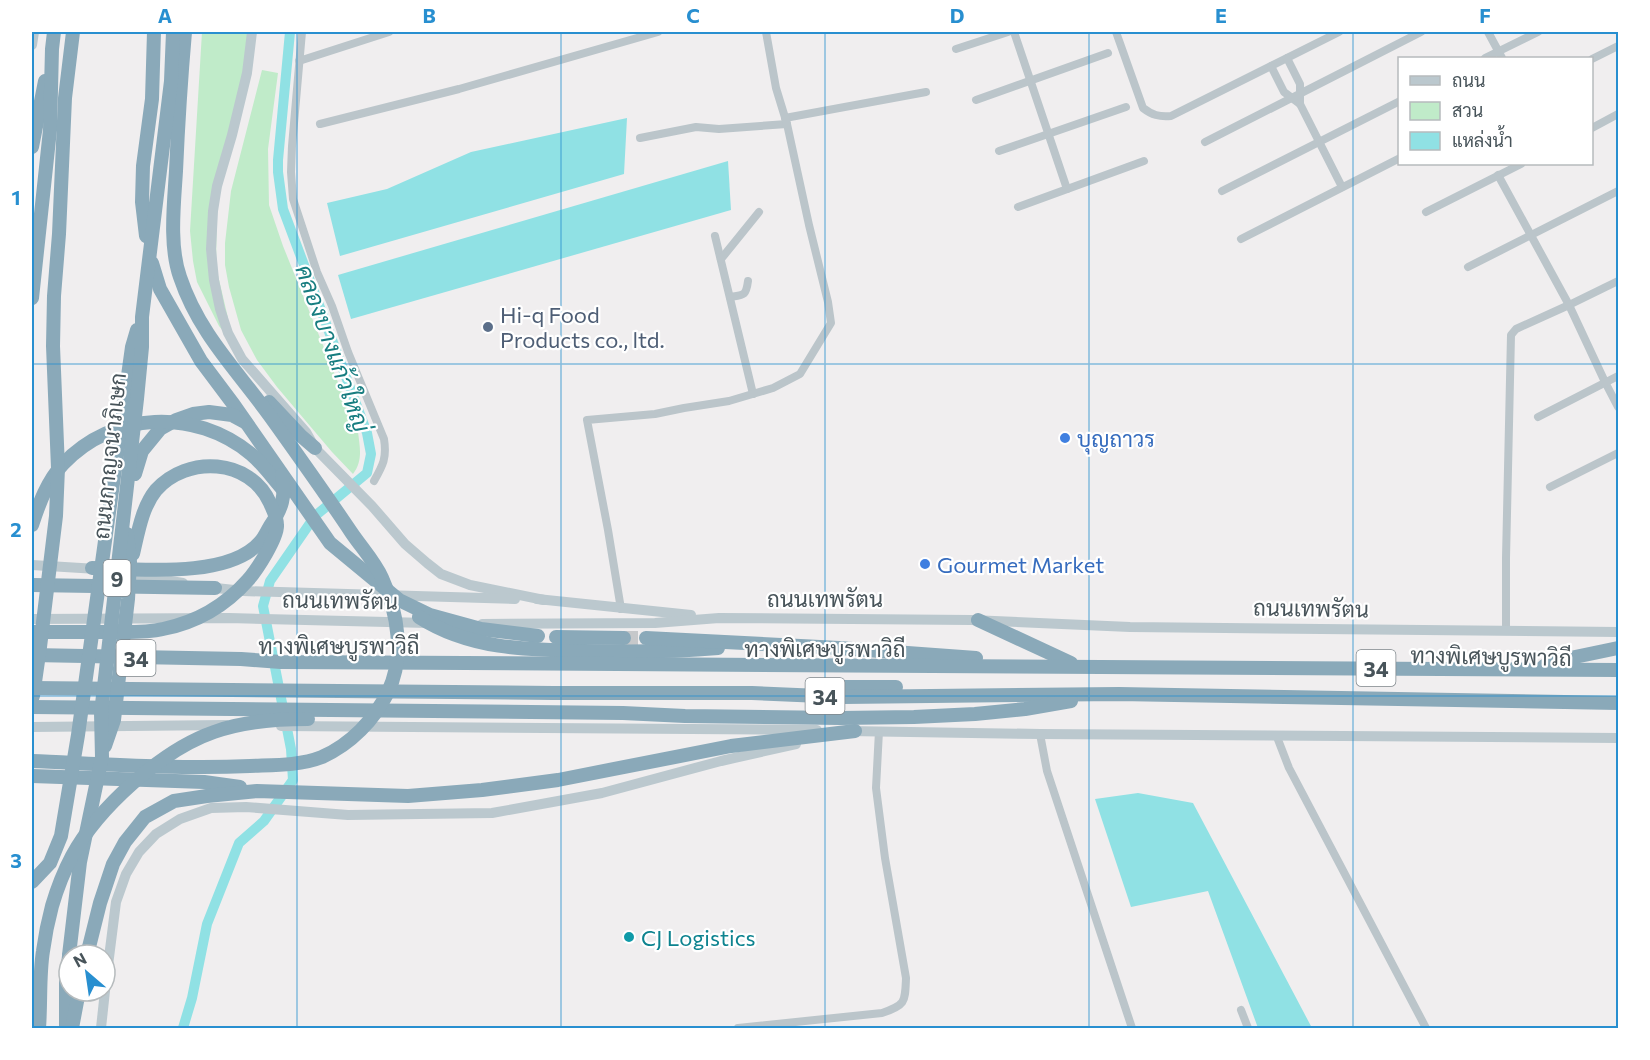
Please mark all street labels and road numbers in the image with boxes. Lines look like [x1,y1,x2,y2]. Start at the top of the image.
street label: ถนนกาญจนาภิเษก [87,371,132,541]
road number: 9 [104,560,130,596]
street label: ถนนเทพรัตน [282,585,398,615]
street label: ถนนเทพรัตน [767,585,883,612]
street label: ถนนเทพรัตน [1253,593,1369,623]
street label: ทางพิเศษบูรพาวิถี [258,632,420,662]
street label: ทางพิเศษบูรพาวิถี [744,635,906,665]
road number: 34 [116,640,156,676]
street label: ทางพิเศษบูรพาวิถี [1410,641,1572,674]
road number: 34 [1356,650,1396,686]
road number: 34 [806,678,844,714]

